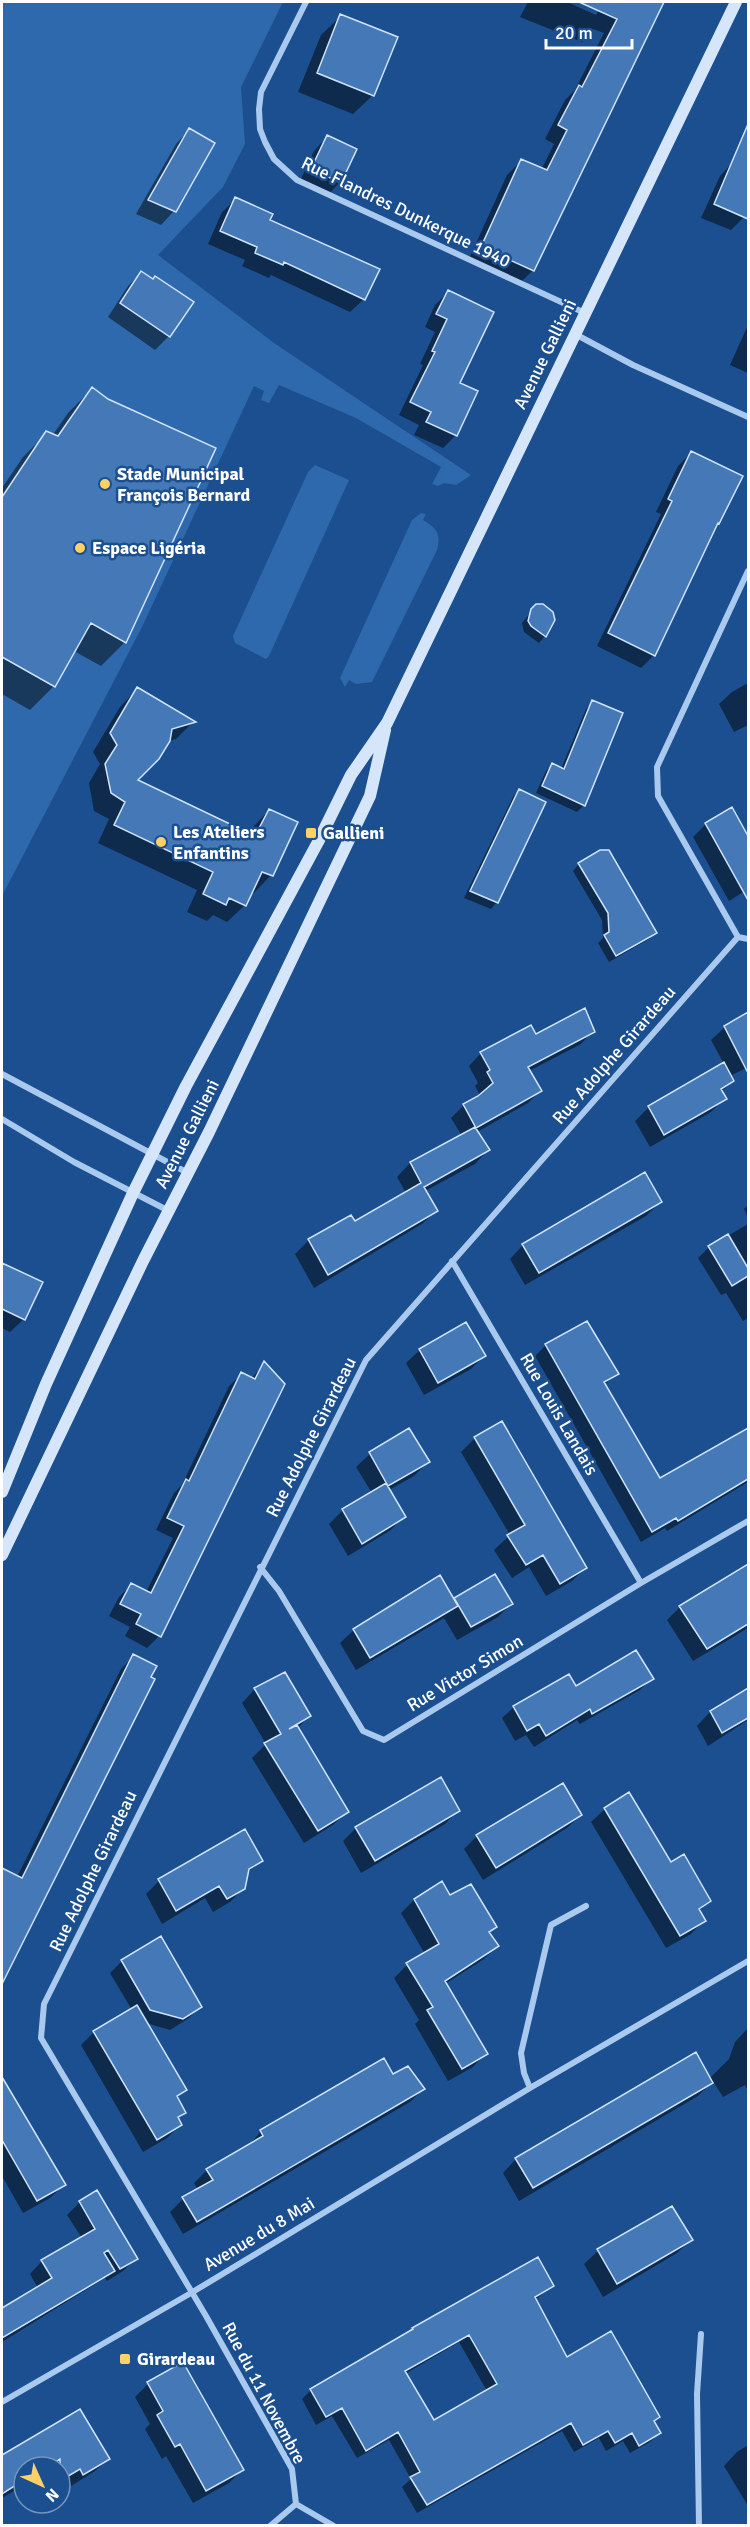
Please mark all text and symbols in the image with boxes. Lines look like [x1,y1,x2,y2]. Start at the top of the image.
scale bar [546,12,632,50]
text: 20 m [555,22,593,44]
street label: Rue Flandres Dunkerque 1940 [298,152,514,272]
street label: Avenue Gallieni [509,295,581,413]
place label: Stade Municipal François Bernard [117,463,251,506]
marker: Stade Municipal François Bernard [98,477,112,491]
place label: Espace Ligéria [92,537,206,559]
marker: Espace Ligéria [73,541,87,555]
place label: Les Ateliers Enfantins [173,821,265,864]
place label: Gallieni [323,822,384,844]
marker: Gallieni [304,826,318,840]
marker: Les Ateliers Enfantins [154,835,168,849]
street label: Rue Adolphe Girardeau [548,981,680,1129]
street label: Avenue Gallieni [150,1076,224,1192]
street label: Rue Louis Landais [515,1349,603,1479]
street label: Rue Adolphe Girardeau [261,1353,361,1521]
street label: Rue Victor Simon [403,1630,527,1716]
street label: Rue Adolphe Girardeau [44,1787,142,1955]
street label: Avenue du 8 Mai [199,2192,319,2276]
street label: Rue du 11 Novembre [217,2318,311,2468]
place label: Girardeau [137,2348,215,2370]
marker: Girardeau [118,2352,132,2366]
north arrow [12,2455,72,2515]
text: N [41,2484,63,2506]

